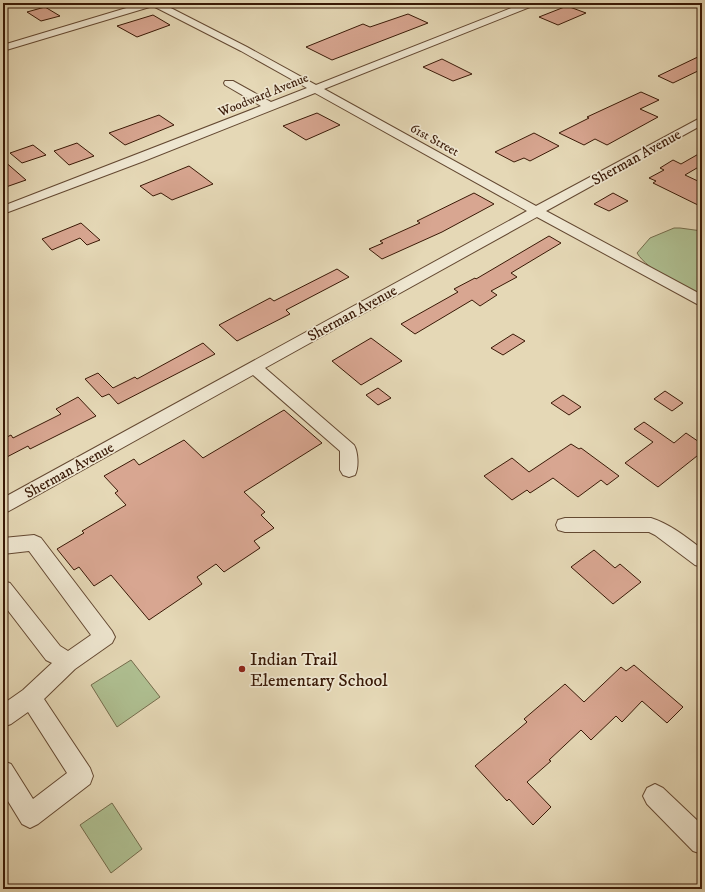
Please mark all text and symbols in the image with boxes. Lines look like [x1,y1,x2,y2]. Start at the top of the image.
street label: Woodward Avenue [215,70,311,121]
street label: 61st Street [407,120,462,160]
street label: Sherman Avenue [588,125,684,190]
street label: Sherman Avenue [304,281,400,346]
street label: Sherman Avenue [21,438,117,503]
place label: Indian Trail Elementary School [250,649,388,692]
marker: Indian Trail Elementary School [237,664,247,674]

